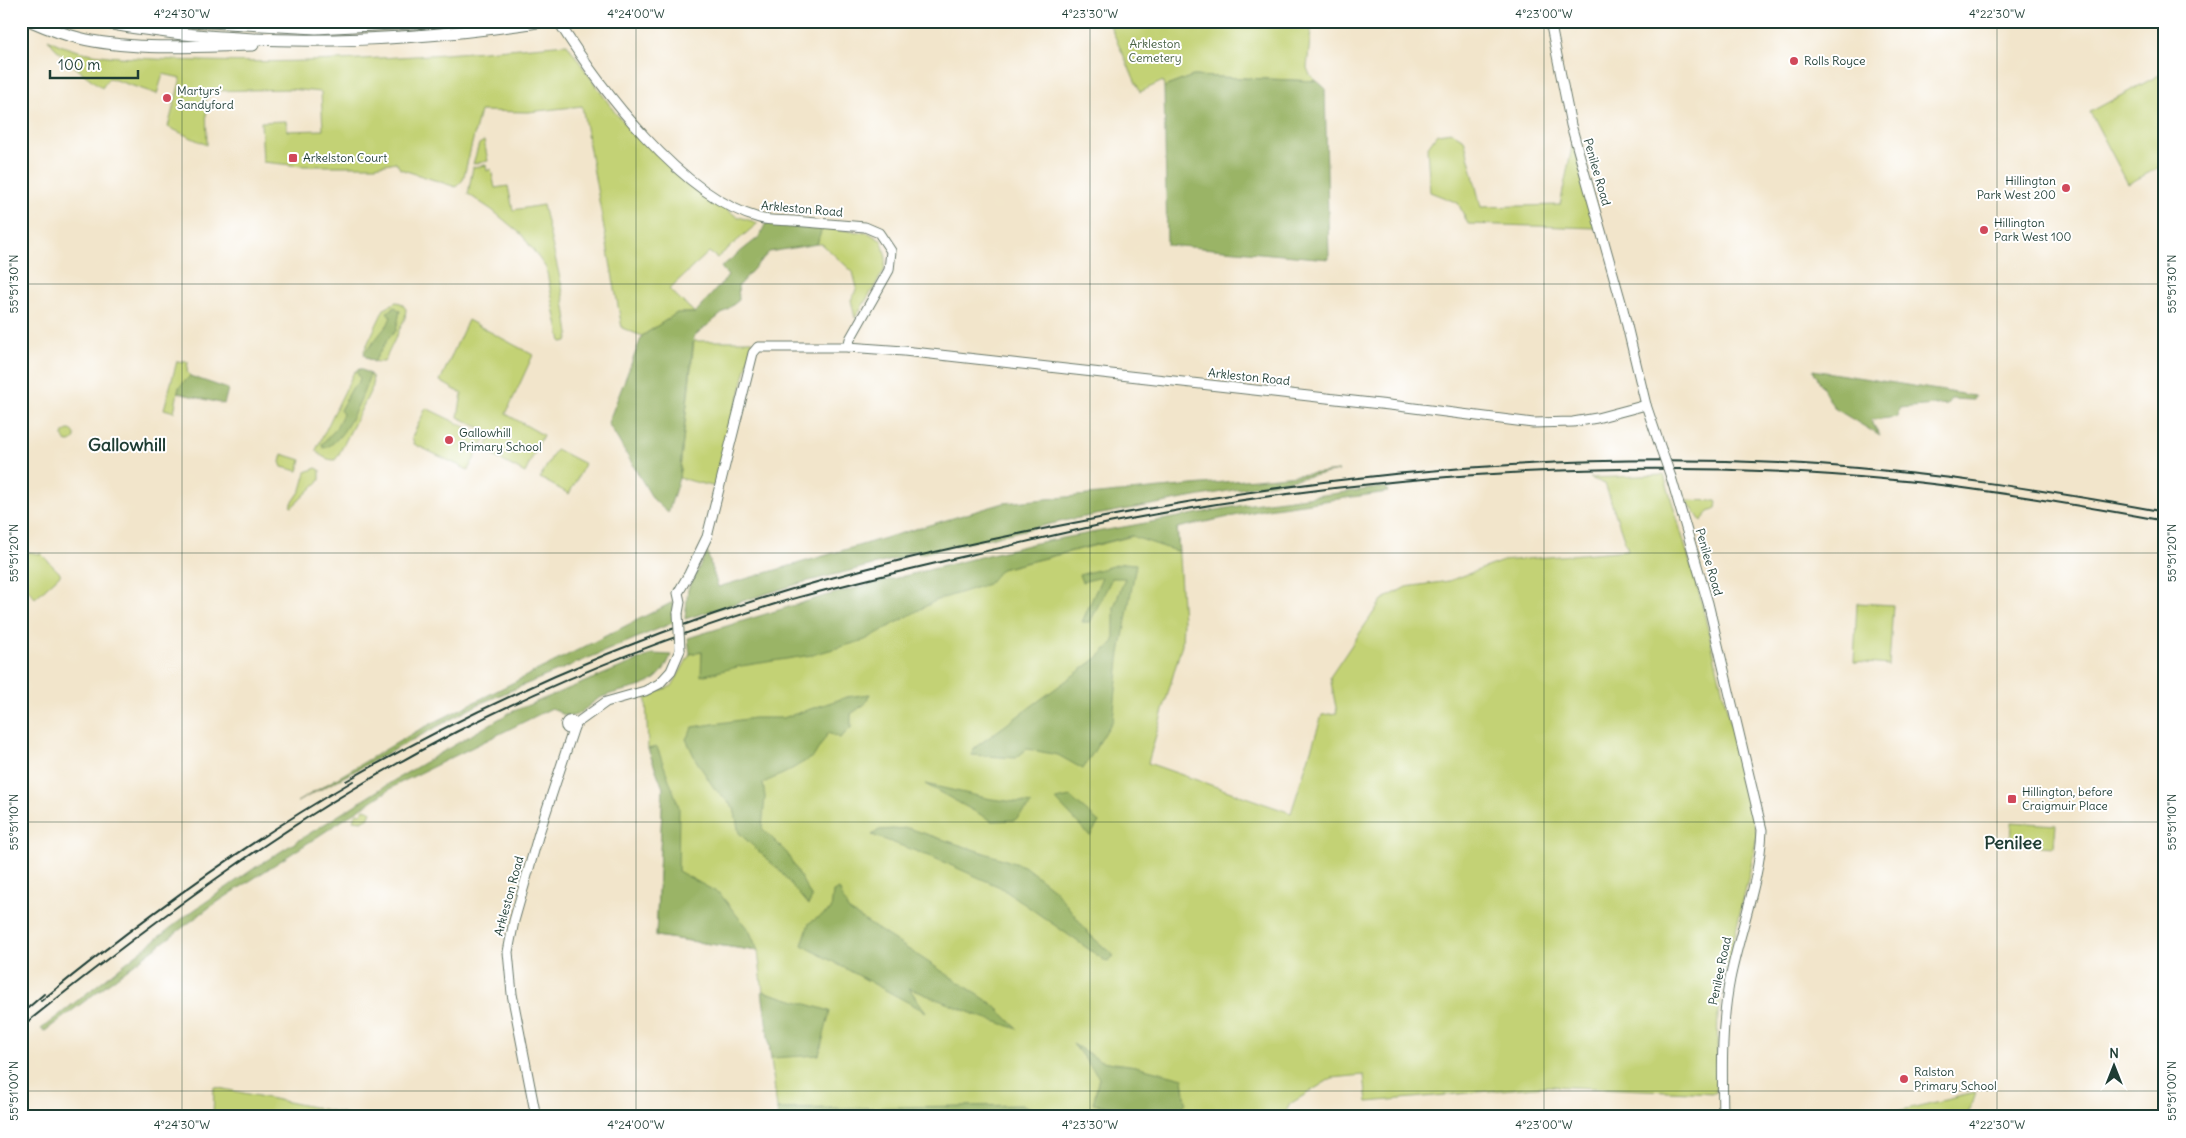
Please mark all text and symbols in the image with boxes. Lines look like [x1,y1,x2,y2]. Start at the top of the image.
text: 4°24'30"W [154,6,210,21]
text: 4°24'00"W [607,6,665,21]
text: 4°23'30"W [1062,6,1118,21]
text: 4°23'00"W [1515,6,1573,21]
text: 4°22'30"W [1969,6,2025,21]
park label: Arkleston Cemetery [1128,36,1182,65]
scale bar [50,48,138,80]
place label: Rolls Royce [1804,53,1865,68]
text: 100 m [58,55,100,74]
marker: Rolls Royce [1788,55,1800,67]
place label: Martyrs' Sandyford [177,83,234,112]
marker: Martyrs' Sandyford [161,92,173,104]
street label: Penilee Road [1581,136,1614,207]
place label: Arkelston Court [303,150,387,165]
marker: Arkelston Court [287,152,299,164]
place label: Hillington Park West 200 [1977,173,2056,202]
marker: Hillington Park West 200 [2060,182,2072,194]
street label: Arkleston Road [761,197,844,220]
place label: Hillington Park West 100 [1994,215,2072,244]
marker: Hillington Park West 100 [1978,224,1990,236]
text: 55°51'30"N [6,255,21,313]
text: 55°51'30"N [2164,255,2179,313]
street label: Arkleston Road [1207,365,1291,388]
place label: Gallowhill Primary School [459,425,542,454]
district label: Gallowhill [88,433,166,456]
marker: Gallowhill Primary School [443,434,455,446]
text: 55°51'20"N [6,524,21,582]
text: 55°51'20"N [2164,524,2179,582]
street label: Penilee Road [1693,526,1726,597]
place label: Hillington, before Craigmuir Place [2022,784,2113,813]
marker: Hillington, before Craigmuir Place [2006,793,2018,805]
text: 55°51'10"N [6,794,21,850]
text: 55°51'10"N [2164,794,2179,850]
district label: Penilee [1984,831,2042,854]
street label: Arkleston Road [491,854,526,937]
street label: Penilee Road [1705,935,1734,1006]
north arrow [2088,1040,2138,1090]
text: N [2109,1044,2119,1062]
text: 55°51'00"N [6,1061,21,1121]
text: 55°51'00"N [2164,1061,2179,1121]
place label: Ralston Primary School [1914,1064,1997,1093]
marker: Ralston Primary School [1898,1073,1910,1085]
text: 4°24'30"W [154,1117,210,1132]
text: 4°24'00"W [607,1117,665,1132]
text: 4°23'30"W [1062,1117,1118,1132]
text: 4°23'00"W [1515,1117,1573,1132]
text: 4°22'30"W [1969,1117,2025,1132]

